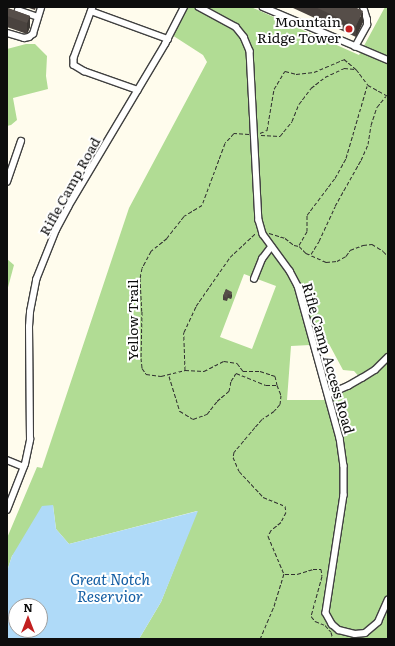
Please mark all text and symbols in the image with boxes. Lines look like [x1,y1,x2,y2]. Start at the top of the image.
place label: Mountain Ridge Tower [257,13,341,46]
marker: Mountain Ridge Tower [344,24,354,34]
street label: Rifle Camp Road [35,134,103,238]
street label: Yellow Trail [124,279,140,361]
street label: Rifle Camp Access Road [299,280,359,436]
water label: Great Notch Reservior [70,569,150,604]
north arrow [8,598,48,638]
text: N [23,599,33,615]

